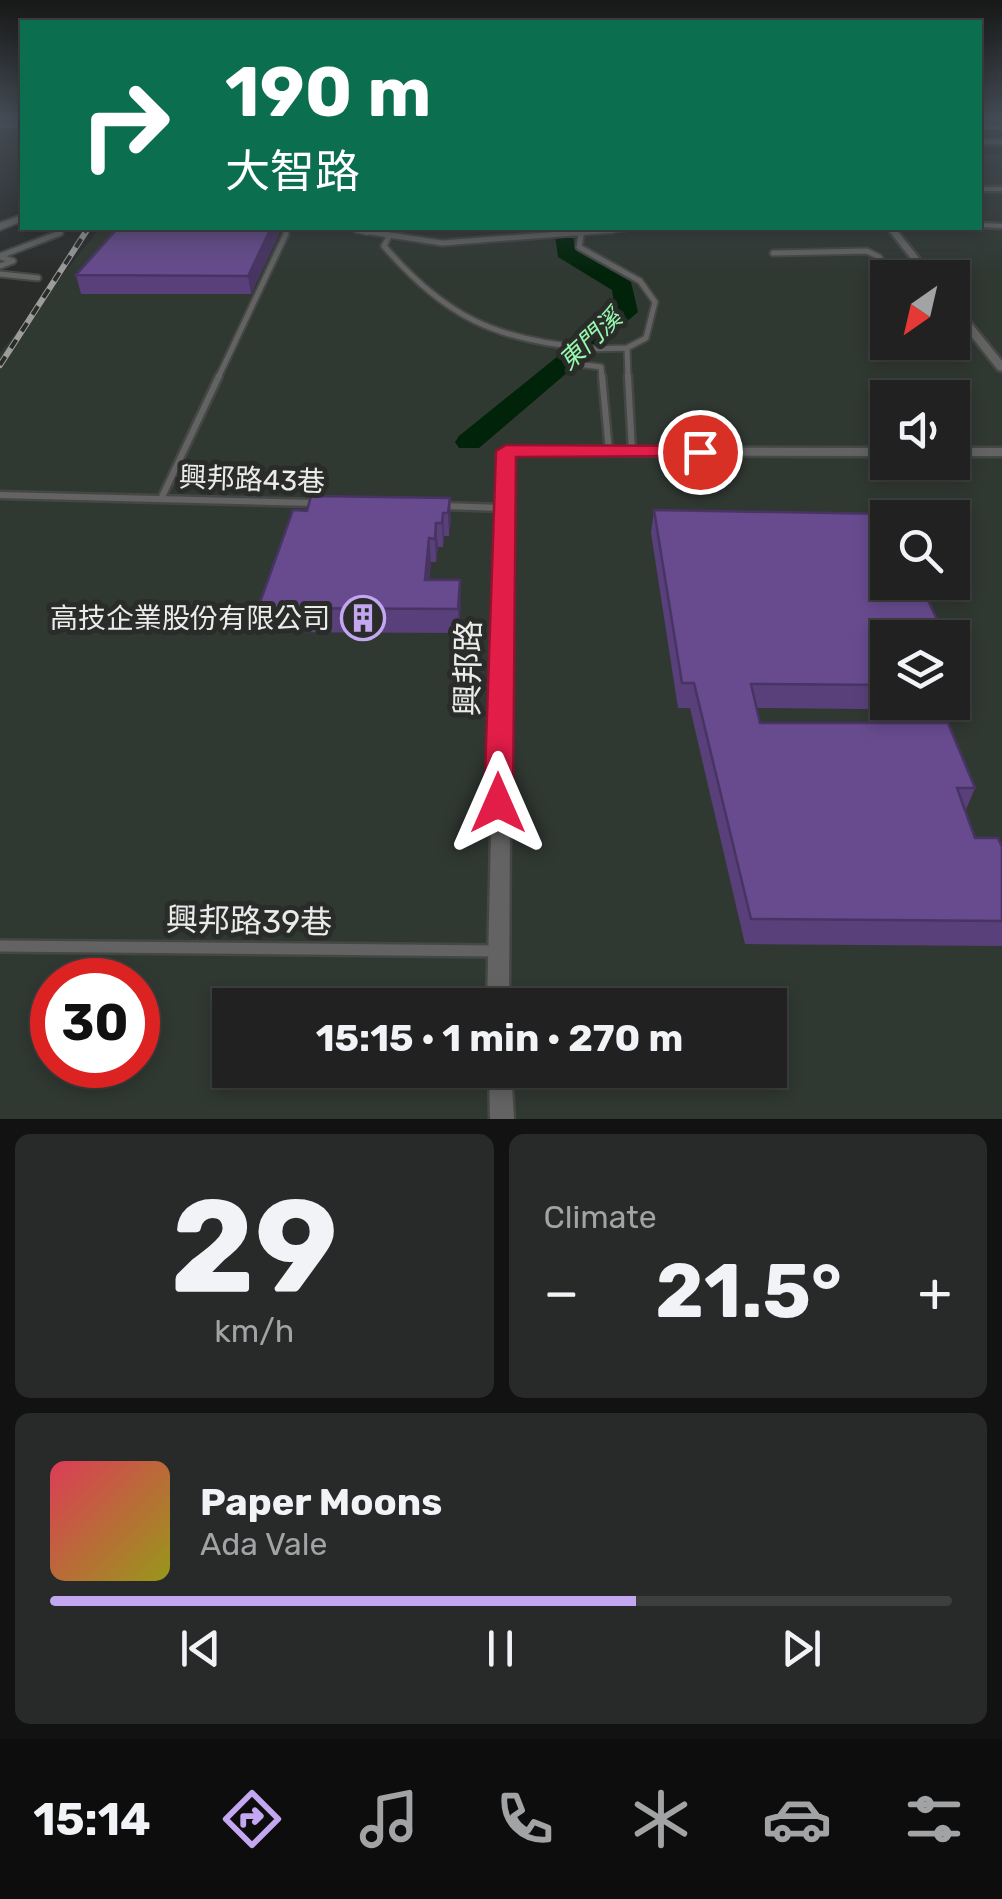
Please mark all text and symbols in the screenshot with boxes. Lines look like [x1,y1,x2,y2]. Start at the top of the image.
text: 190 m [225,51,431,134]
icon: right [60,60,190,190]
text: 大智路 [225,145,360,198]
north arrow [870,260,970,360]
map controls [870,260,970,720]
water label: 東門溪 [553,301,630,376]
button: sound [870,380,970,480]
pin [658,410,743,495]
icon: arrive [673,425,728,480]
street label: 興邦路43巷 [178,460,326,499]
button: search [870,500,970,600]
building icon: 高技企業股份有限公司 [340,595,386,641]
place label: 高技企業股份有限公司 [50,602,330,635]
street label: 興邦路 [448,620,488,716]
button: layers [870,620,970,720]
position arrow [446,751,550,855]
street label: 興邦路39巷 [166,901,332,941]
speed limit sign: 30 [30,958,160,1088]
text: 15:15 · 1 min · 270 m [316,1015,683,1061]
text: 29 [170,1169,338,1324]
text: Climate [544,1198,657,1236]
text: 21.5° [655,1247,842,1336]
text: − [544,1260,579,1325]
text: + [918,1260,952,1325]
text: km/h [214,1312,294,1350]
text: Paper Moons [200,1479,442,1525]
text: Ada Vale [200,1525,327,1563]
icon: previous [173,1621,228,1676]
icon: pause [473,1621,528,1676]
icon: next [774,1621,829,1676]
icon: directions [217,1784,287,1854]
icon: music [354,1784,424,1854]
icon: phone [490,1784,560,1854]
icon: climate [626,1784,696,1854]
icon: car [762,1784,832,1854]
icon: filters [899,1784,969,1854]
text: 15:14 [33,1793,151,1846]

